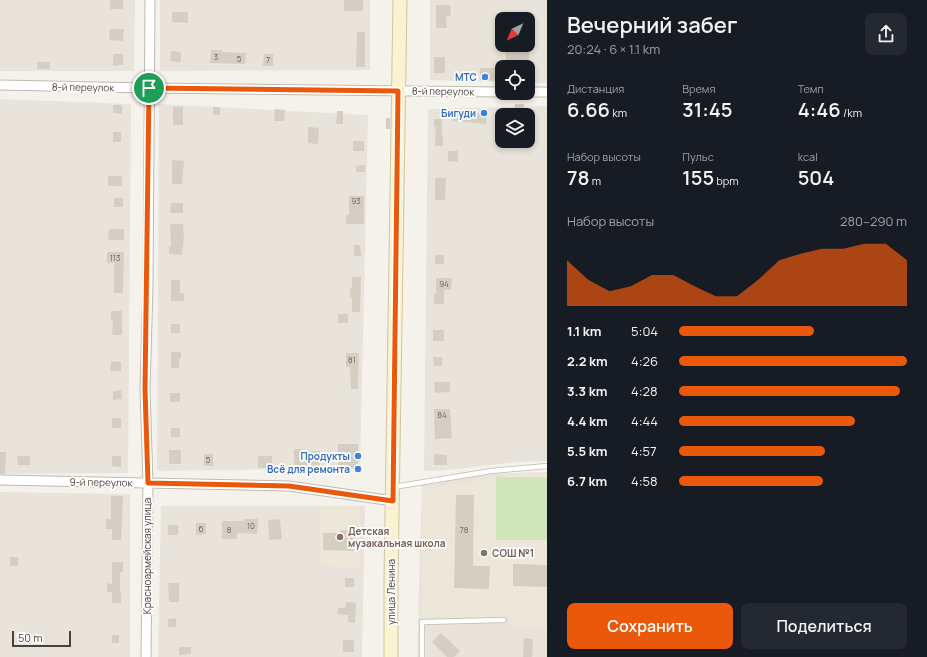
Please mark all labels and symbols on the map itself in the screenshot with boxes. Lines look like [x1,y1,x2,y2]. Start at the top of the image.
north arrow [495,12,535,52]
house number: 3 [214,51,218,62]
house number: 5 [237,53,242,64]
house number: 7 [266,54,270,65]
place label: МТС [455,70,477,84]
pin [132,71,166,105]
marker: МТС [480,72,490,82]
street label: 8-й переулок [52,79,115,95]
street label: 8-й переулок [412,83,475,99]
place label: Бигуди [441,106,476,120]
marker: Бигуди [479,108,489,118]
house number: 93 [351,195,361,206]
house number: 113 [110,252,120,263]
house number: 94 [439,278,449,289]
house number: 81 [348,354,356,365]
house number: 84 [437,409,447,420]
place label: Продукты [300,449,350,463]
marker: Продукты [353,451,363,461]
house number: 5 [206,454,211,465]
place label: Всё для ремонта [267,462,350,476]
marker: Всё для ремонта [353,464,363,474]
street label: 9-й переулок [69,474,134,490]
street label: Красноармейская улица [140,498,154,614]
house number: 10 [247,520,255,531]
house number: 6 [199,523,204,534]
house number: 8 [227,524,232,535]
place label: Детская музакальная школа [348,524,446,550]
house number: 78 [460,524,469,535]
marker: Детская музакальная школа [335,532,345,542]
place label: СОШ №1 [492,546,534,560]
marker: СОШ №1 [479,548,489,558]
street label: улица Ленина [384,559,398,625]
scale bar [12,629,71,648]

